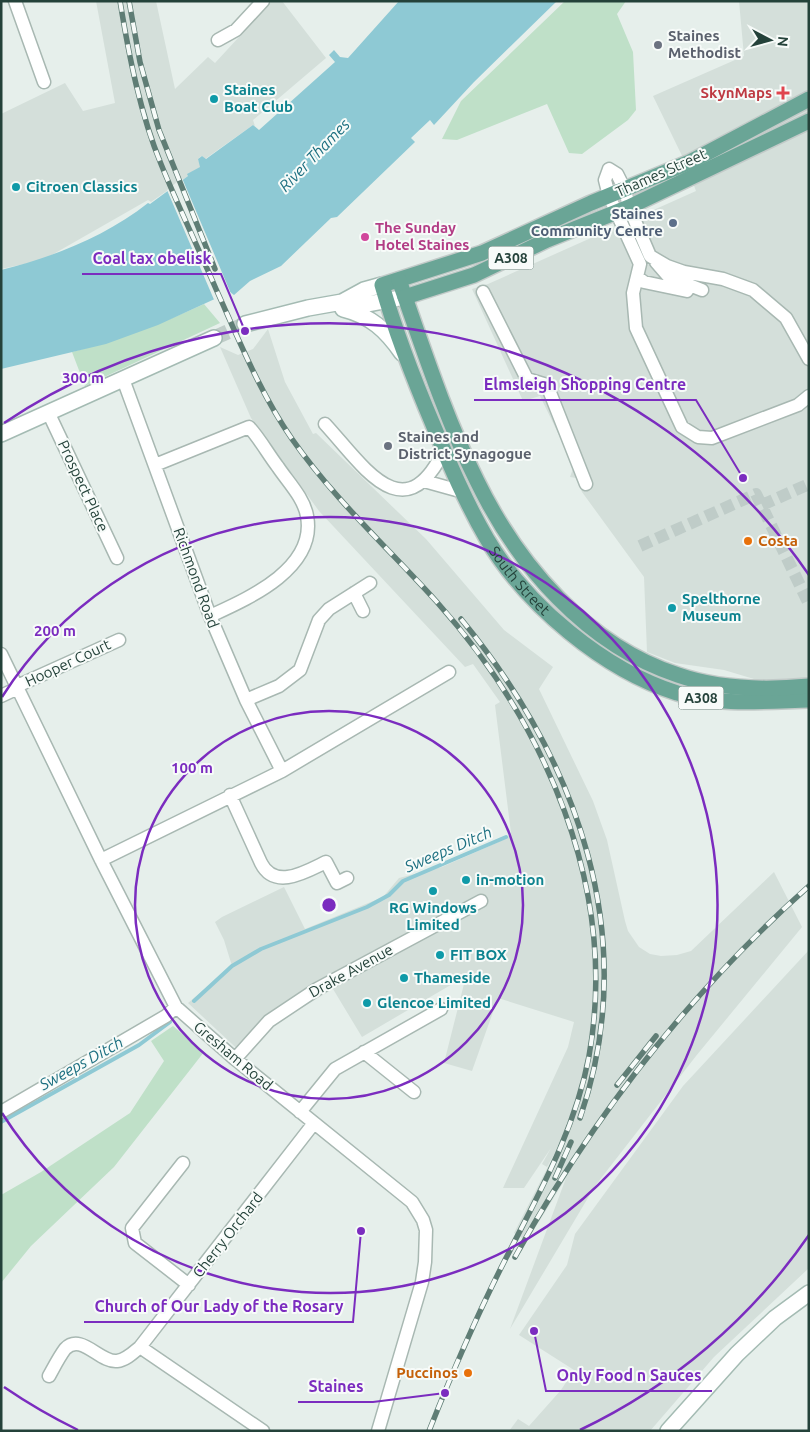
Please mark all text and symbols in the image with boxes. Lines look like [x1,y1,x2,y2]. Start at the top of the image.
north arrow [745,15,795,65]
place label: Staines Methodist [668,27,741,61]
text: N [774,35,791,47]
marker: Staines Methodist [652,39,664,51]
place label: Staines Boat Club [224,81,293,115]
place label: SkynMaps [701,84,772,101]
marker: SkynMaps [776,86,790,100]
marker: Staines Boat Club [208,93,220,105]
water label: River Thames [275,115,353,195]
street label: Thames Street [613,145,709,200]
place label: Citroen Classics [26,178,138,195]
marker: Citroen Classics [10,181,22,193]
place label: Staines Community Centre [531,205,663,239]
marker: Staines Community Centre [667,217,679,229]
place label: The Sunday Hotel Staines [375,219,469,253]
marker: The Sunday Hotel Staines [359,231,371,243]
callout: Coal tax obelisk [82,243,221,274]
road number: A308 [488,247,534,270]
text: Coal tax obelisk [92,249,212,267]
text: 300 m [62,369,104,386]
callout: Elmsleigh Shopping Centre [474,369,696,400]
text: Elmsleigh Shopping Centre [484,375,686,393]
place label: Staines and District Synagogue [398,428,532,462]
street label: Prospect Place [55,437,112,534]
marker: Staines and District Synagogue [382,440,394,452]
street label: Richmond Road [170,525,223,630]
place label: Costa [758,532,798,549]
marker: Costa [742,535,754,547]
street label: South Street [486,543,554,619]
place label: Spelthorne Museum [682,590,761,624]
marker: Spelthorne Museum [666,602,678,614]
text: 200 m [34,622,76,639]
street label: Hooper Court [22,635,113,690]
road number: A308 [678,686,724,710]
text: 100 m [171,759,213,776]
water label: Sweeps Ditch [401,823,494,876]
place label: in-motion [476,871,544,888]
marker: in-motion [460,874,472,886]
marker: RG Windows Limited [427,885,439,897]
centre of rings [320,896,338,914]
place label: RG Windows Limited [389,899,477,933]
street label: Drake Avenue [306,940,396,1001]
place label: FIT BOX [450,946,507,963]
marker: FIT BOX [434,949,446,961]
place label: Thameside [414,969,490,986]
marker: Thameside [398,972,410,984]
place label: Glencoe Limited [377,994,491,1011]
marker: Glencoe Limited [361,997,373,1009]
street label: Gresham Road [190,1018,276,1094]
water label: Sweeps Ditch [35,1033,126,1094]
street label: Cherry Orchard [189,1189,266,1281]
callout: Church of Our Lady of the Rosary [84,1291,353,1322]
text: Church of Our Lady of the Rosary [94,1297,344,1315]
callout: Only Food n Sauces [546,1360,712,1391]
place label: Puccinos [396,1364,458,1381]
text: Only Food n Sauces [556,1366,702,1384]
marker: Puccinos [462,1367,474,1379]
callout: Staines [298,1371,373,1402]
text: Staines [308,1377,364,1395]

